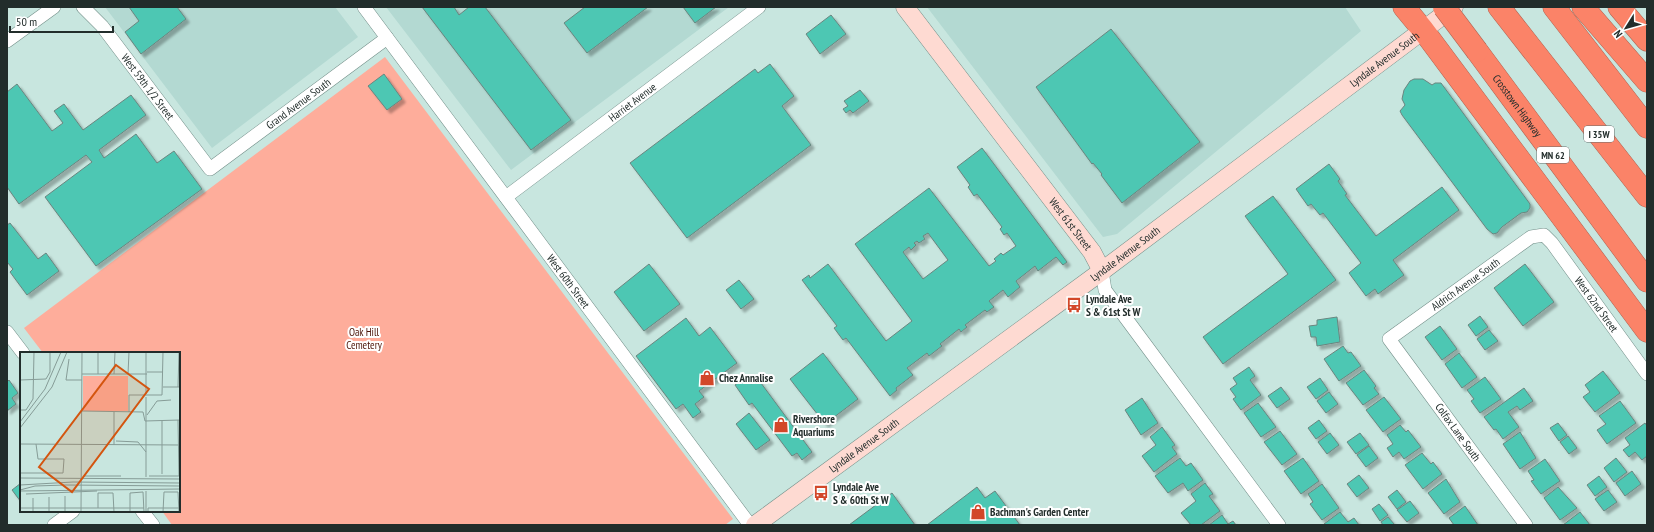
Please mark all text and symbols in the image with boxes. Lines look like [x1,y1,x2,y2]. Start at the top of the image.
scale bar [10,8,113,34]
north arrow [1606,8,1646,48]
text: 50 m [16,14,37,29]
text: N [1611,27,1625,41]
street label: Lyndale Avenue South [1347,29,1422,90]
street label: West 59th 1/2 Street [118,51,177,123]
street label: Crosstown Highway [1490,72,1546,140]
street label: Grand Avenue South [263,75,334,132]
street label: Harriet Avenue [606,79,659,125]
road number: I 35W [1584,126,1614,142]
road number: MN 62 [1537,147,1569,163]
street label: West 61st Street [1046,195,1095,253]
street label: Lyndale Avenue South [1088,223,1163,284]
street label: West 60th Street [544,252,593,311]
street label: Aldrich Avenue South [1428,255,1502,314]
street label: West 62nd Street [1572,274,1621,335]
place label: Lyndale Ave S & 61st St W [1086,292,1141,319]
bus stop icon: Lyndale Ave S & 61st St W [1065,296,1083,314]
park label: Oak Hill Cemetery [346,325,383,352]
inset map [20,352,180,512]
shop icon: Chez Annalise [698,369,716,387]
place label: Chez Annalise [719,371,773,385]
street label: Colfax Lane South [1432,400,1484,464]
place label: Rivershore Aquariums [792,412,835,439]
street label: Lyndale Avenue South [826,415,902,476]
shop icon: Rivershore Aquariums [772,416,790,434]
place label: Lyndale Ave S & 60th St W [833,480,889,507]
bus stop icon: Lyndale Ave S & 60th St W [812,484,830,502]
shop icon: Bachman's Garden Center [969,503,987,521]
place label: Bachman's Garden Center [990,505,1089,519]

